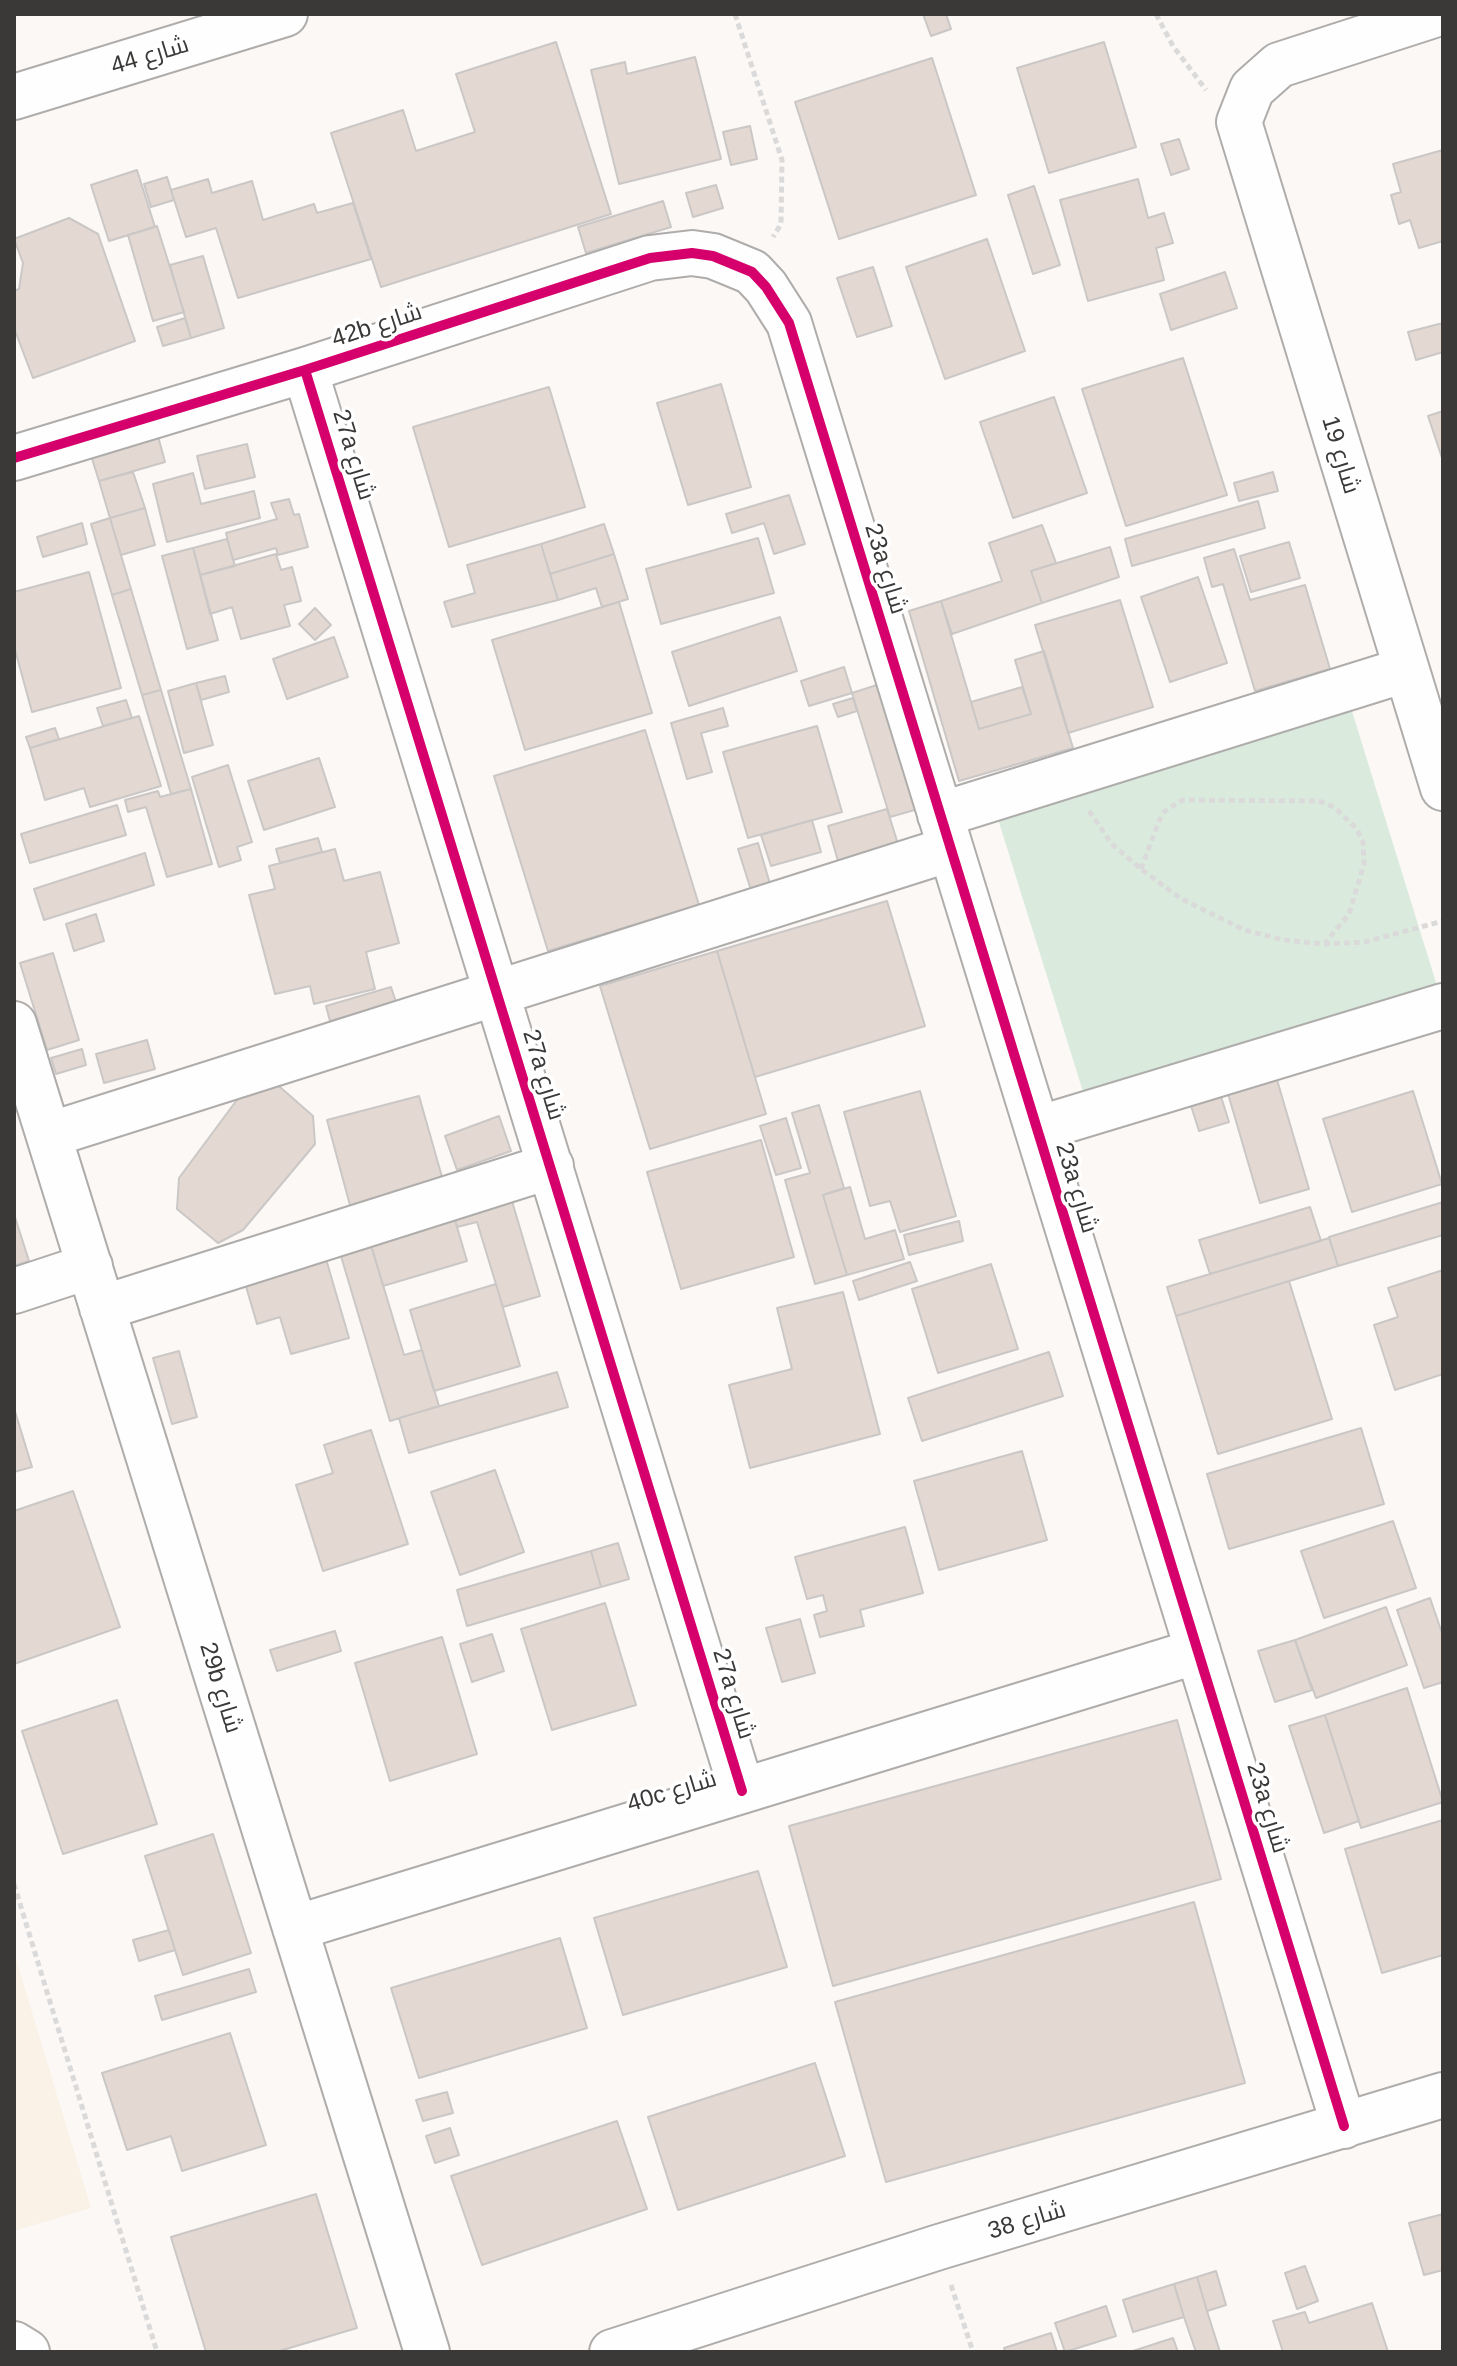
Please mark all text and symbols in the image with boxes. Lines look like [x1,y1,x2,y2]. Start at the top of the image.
street label: شارع 44 [108,31,192,81]
street label: 42b شارع [328,298,426,354]
street label: 27a شارع [326,406,380,504]
street label: شارع 19 [1315,413,1365,497]
street label: 23a شارع [858,520,912,618]
street label: 27a شارع [516,1026,570,1124]
street label: 23a شارع [1049,1139,1103,1237]
street label: 29b شارع [193,1639,247,1737]
street label: 27a شارع [706,1645,760,1743]
street label: 23a شارع [1240,1759,1294,1857]
street label: 40c شارع [624,1765,720,1819]
street label: شارع 38 [985,2196,1069,2246]

